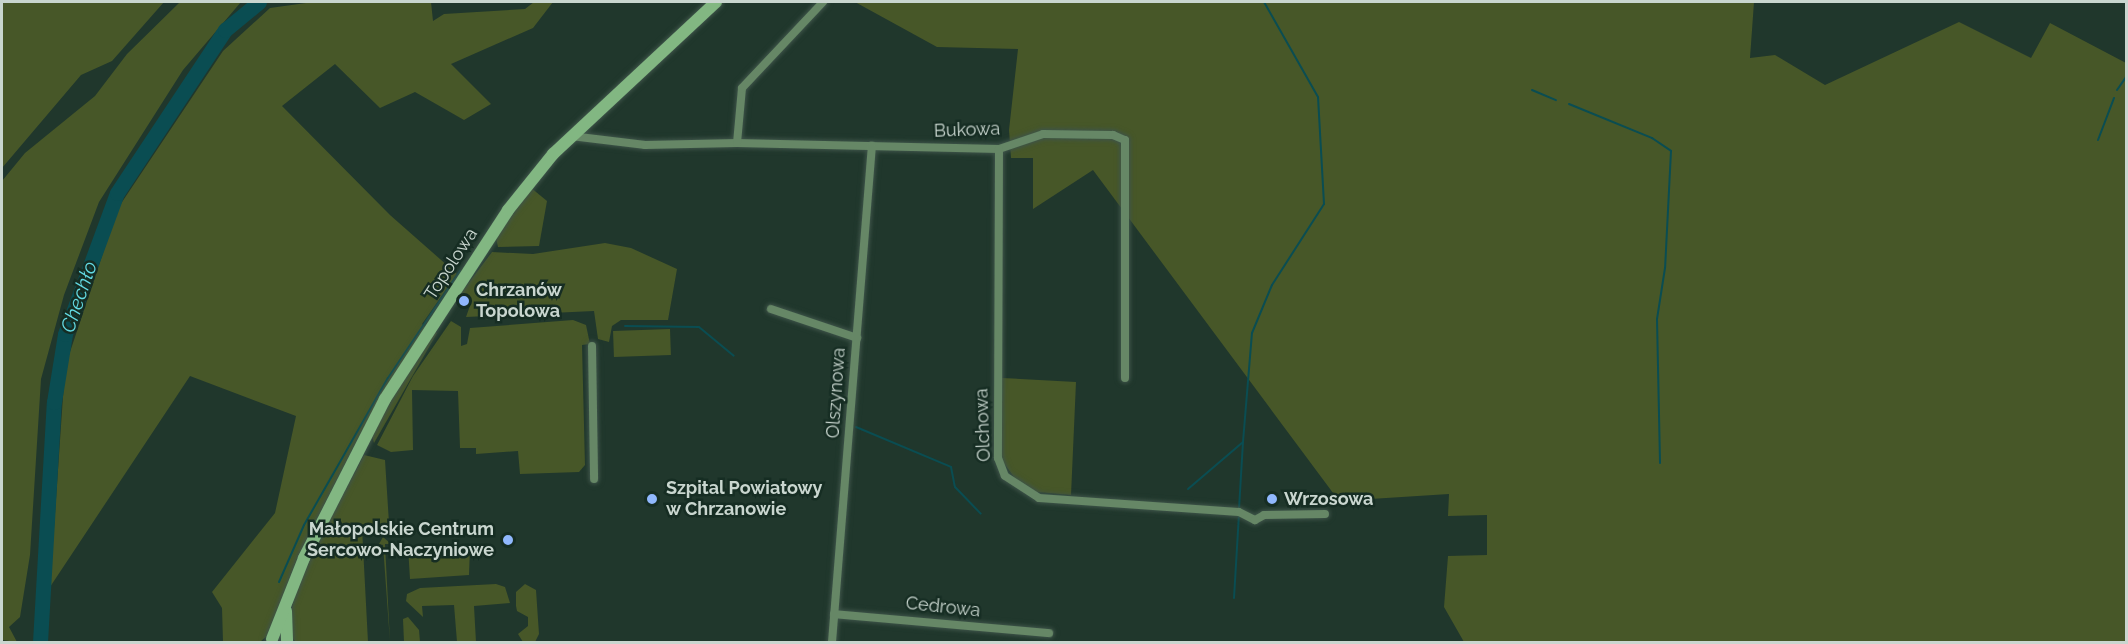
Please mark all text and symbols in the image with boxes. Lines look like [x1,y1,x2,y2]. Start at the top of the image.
street label: Bukowa [933,118,1001,142]
street label: Topolowa [420,224,482,304]
water label: Chechło [56,258,102,336]
place label: Chrzanów Topolowa [476,280,562,322]
marker: Chrzanów Topolowa [457,294,471,308]
street label: Olszynowa [822,347,850,439]
street label: Olchowa [971,388,995,462]
place label: Szpital Powiatowy w Chrzanowie [666,478,823,520]
place label: Wrzosowa [1284,488,1373,510]
marker: Szpital Powiatowy w Chrzanowie [643,490,661,508]
marker: Wrzosowa [1265,492,1279,506]
place label: Małopolskie Centrum Sercowo-Naczyniowe [307,519,494,562]
marker: Małopolskie Centrum Sercowo-Naczyniowe [499,531,517,549]
street label: Cedrowa [905,592,981,622]

